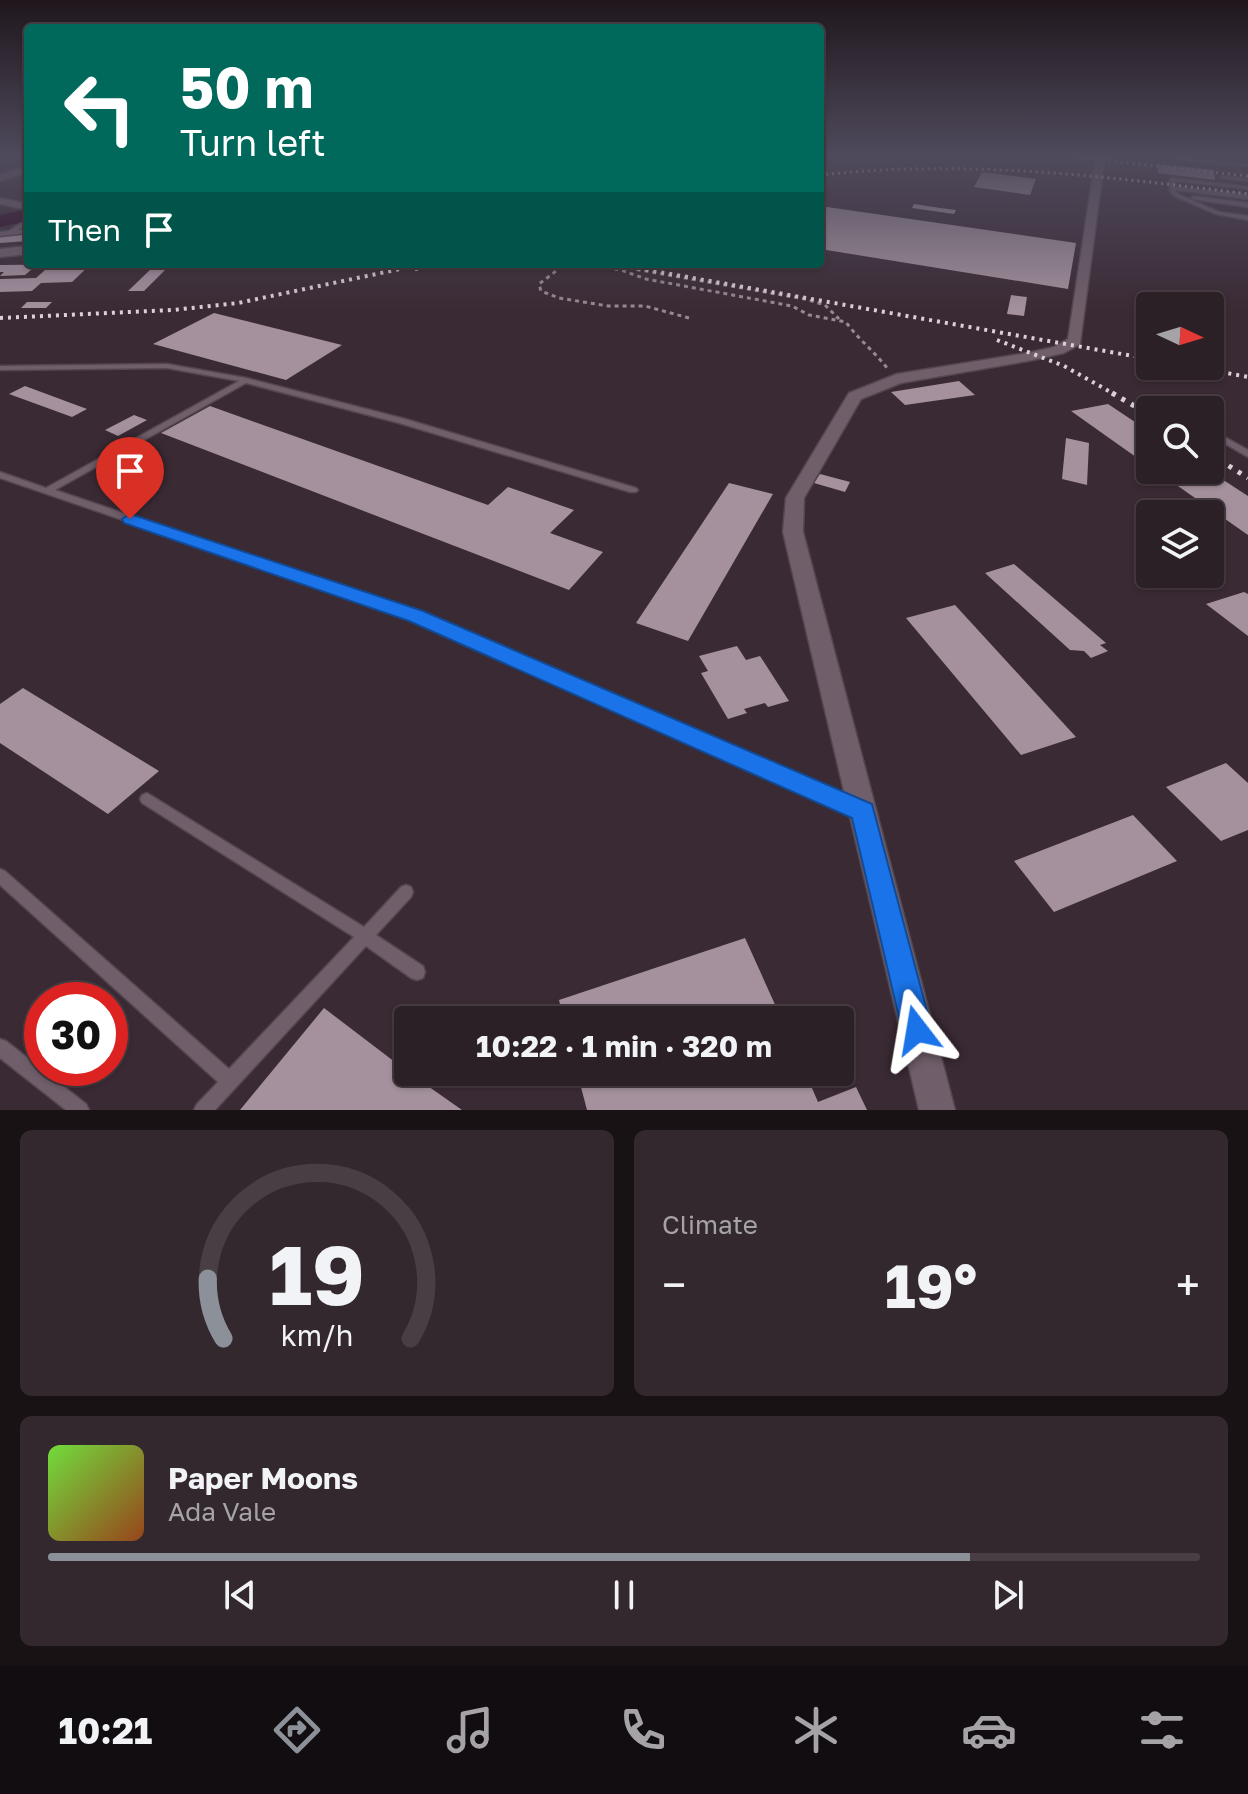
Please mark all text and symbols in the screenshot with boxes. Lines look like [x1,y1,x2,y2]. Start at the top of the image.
text: 50 m [180,53,314,120]
icon: left [48,56,152,160]
text: Turn left [180,121,326,164]
icon: arrive [137,208,181,252]
text: Then [48,212,121,248]
north arrow [1136,292,1224,380]
map controls [1136,292,1224,588]
button: search [1136,396,1224,484]
pin [96,437,164,519]
icon: arrive [108,449,152,493]
button: layers [1136,500,1224,588]
speed limit sign: 30 [24,982,128,1086]
position arrow [875,988,959,1072]
text: 10:22 · 1 min · 320 m [476,1028,772,1064]
text: Climate [662,1209,758,1240]
text: 19 [269,1223,365,1323]
text: 19° [885,1249,977,1321]
text: − [662,1258,686,1311]
text: + [1176,1258,1200,1311]
text: km/h [281,1318,353,1352]
text: Paper Moons [168,1460,358,1496]
text: Ada Vale [168,1496,276,1527]
icon: previous [218,1573,262,1617]
icon: pause [602,1573,646,1617]
icon: next [986,1573,1030,1617]
icon: directions [269,1702,325,1758]
icon: music [442,1702,498,1758]
icon: phone [615,1702,671,1758]
icon: climate [788,1702,844,1758]
icon: car [961,1702,1017,1758]
icon: filters [1134,1702,1190,1758]
text: 10:21 [58,1709,152,1752]

